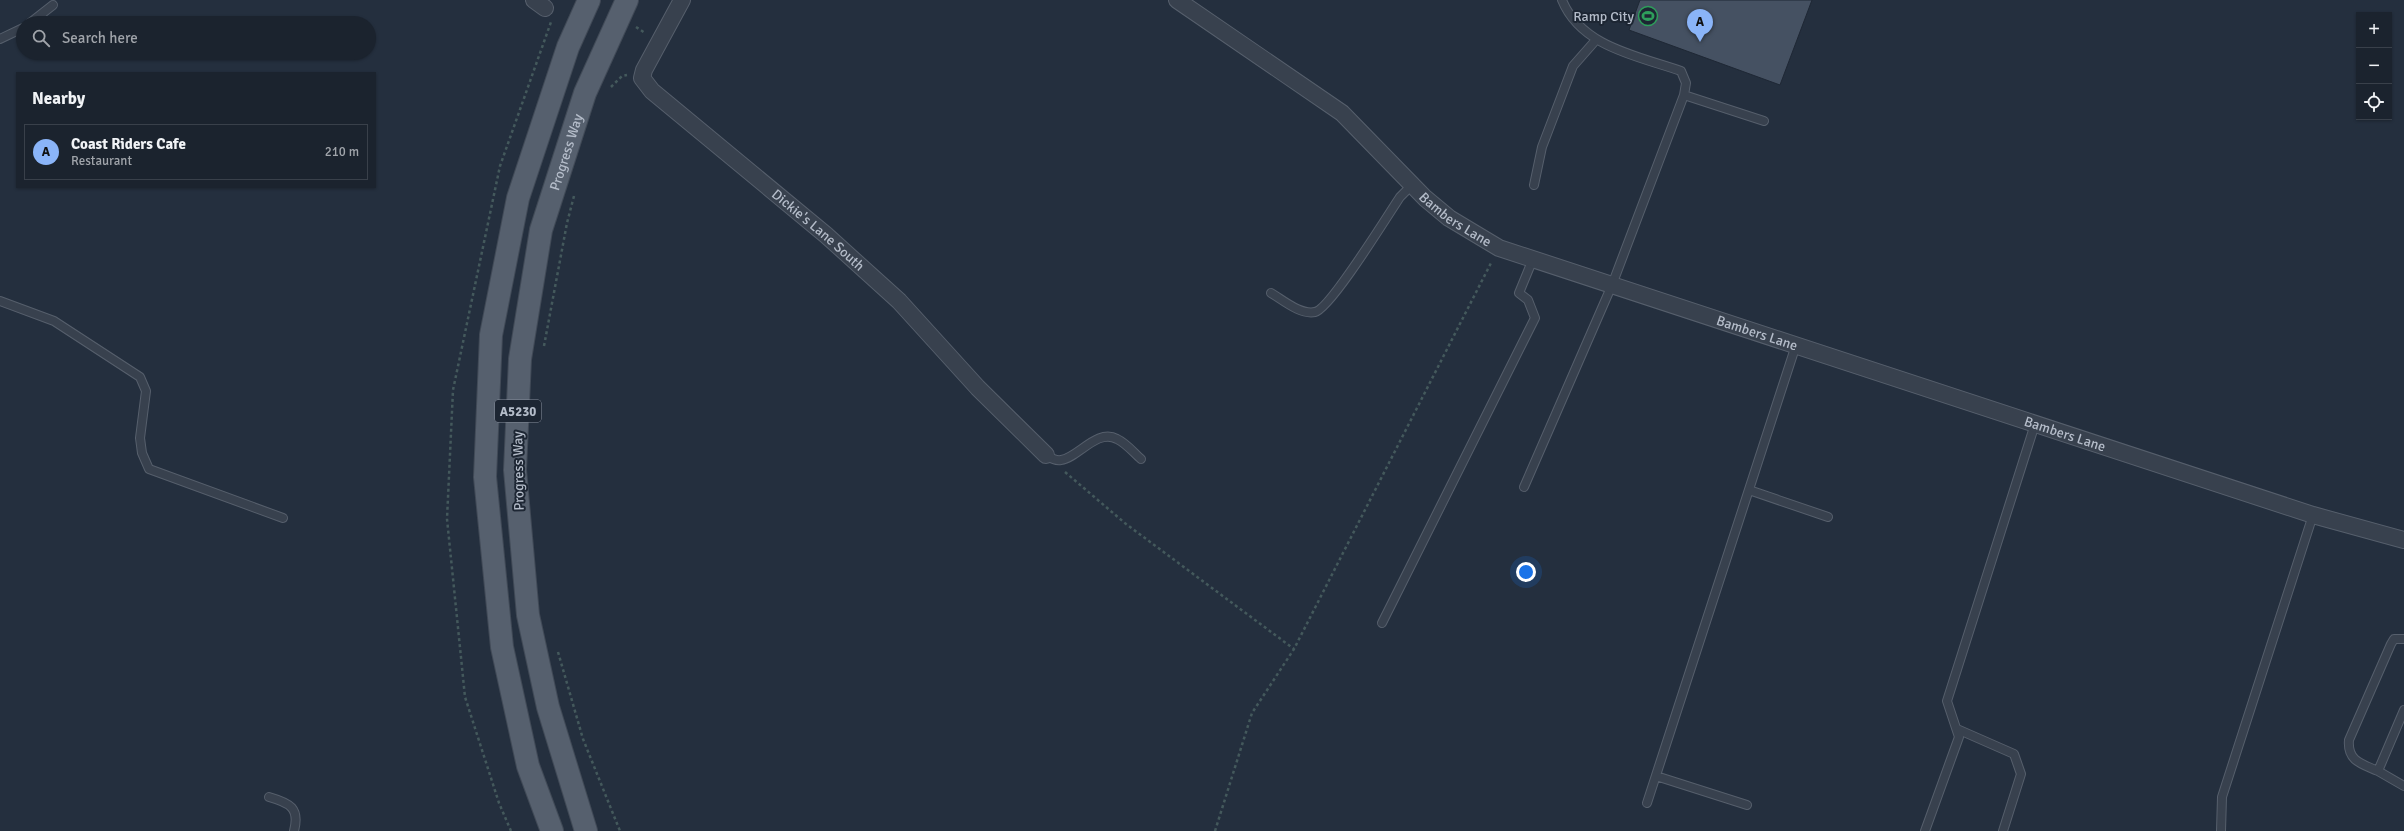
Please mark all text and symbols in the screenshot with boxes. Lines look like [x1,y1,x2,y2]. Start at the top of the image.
sports icon: Ramp City [1637,5,1659,27]
place label: Ramp City [1573,8,1634,25]
pin: A [1687,9,1713,42]
map controls [2356,12,2392,120]
button: + [2356,12,2392,48]
search box [16,16,376,60]
icon: search [30,27,52,49]
text: Search here [62,29,138,47]
button: − [2356,48,2392,84]
button: locate [2356,84,2392,120]
text: Nearby [32,88,85,109]
street label: Progress Way [546,111,587,193]
text: Coast Riders Cafe [71,135,186,153]
text: A [42,144,50,160]
text: 210 m [325,144,359,160]
text: Restaurant [71,153,132,169]
street label: Dickie's Lane South [768,186,868,275]
street label: Bambers Lane [1415,189,1494,251]
street label: Bambers Lane [1714,312,1800,354]
road number: A5230 [495,400,541,422]
street label: Bambers Lane [2022,413,2108,455]
street label: Progress Way [509,431,528,511]
your location [1516,562,1536,582]

